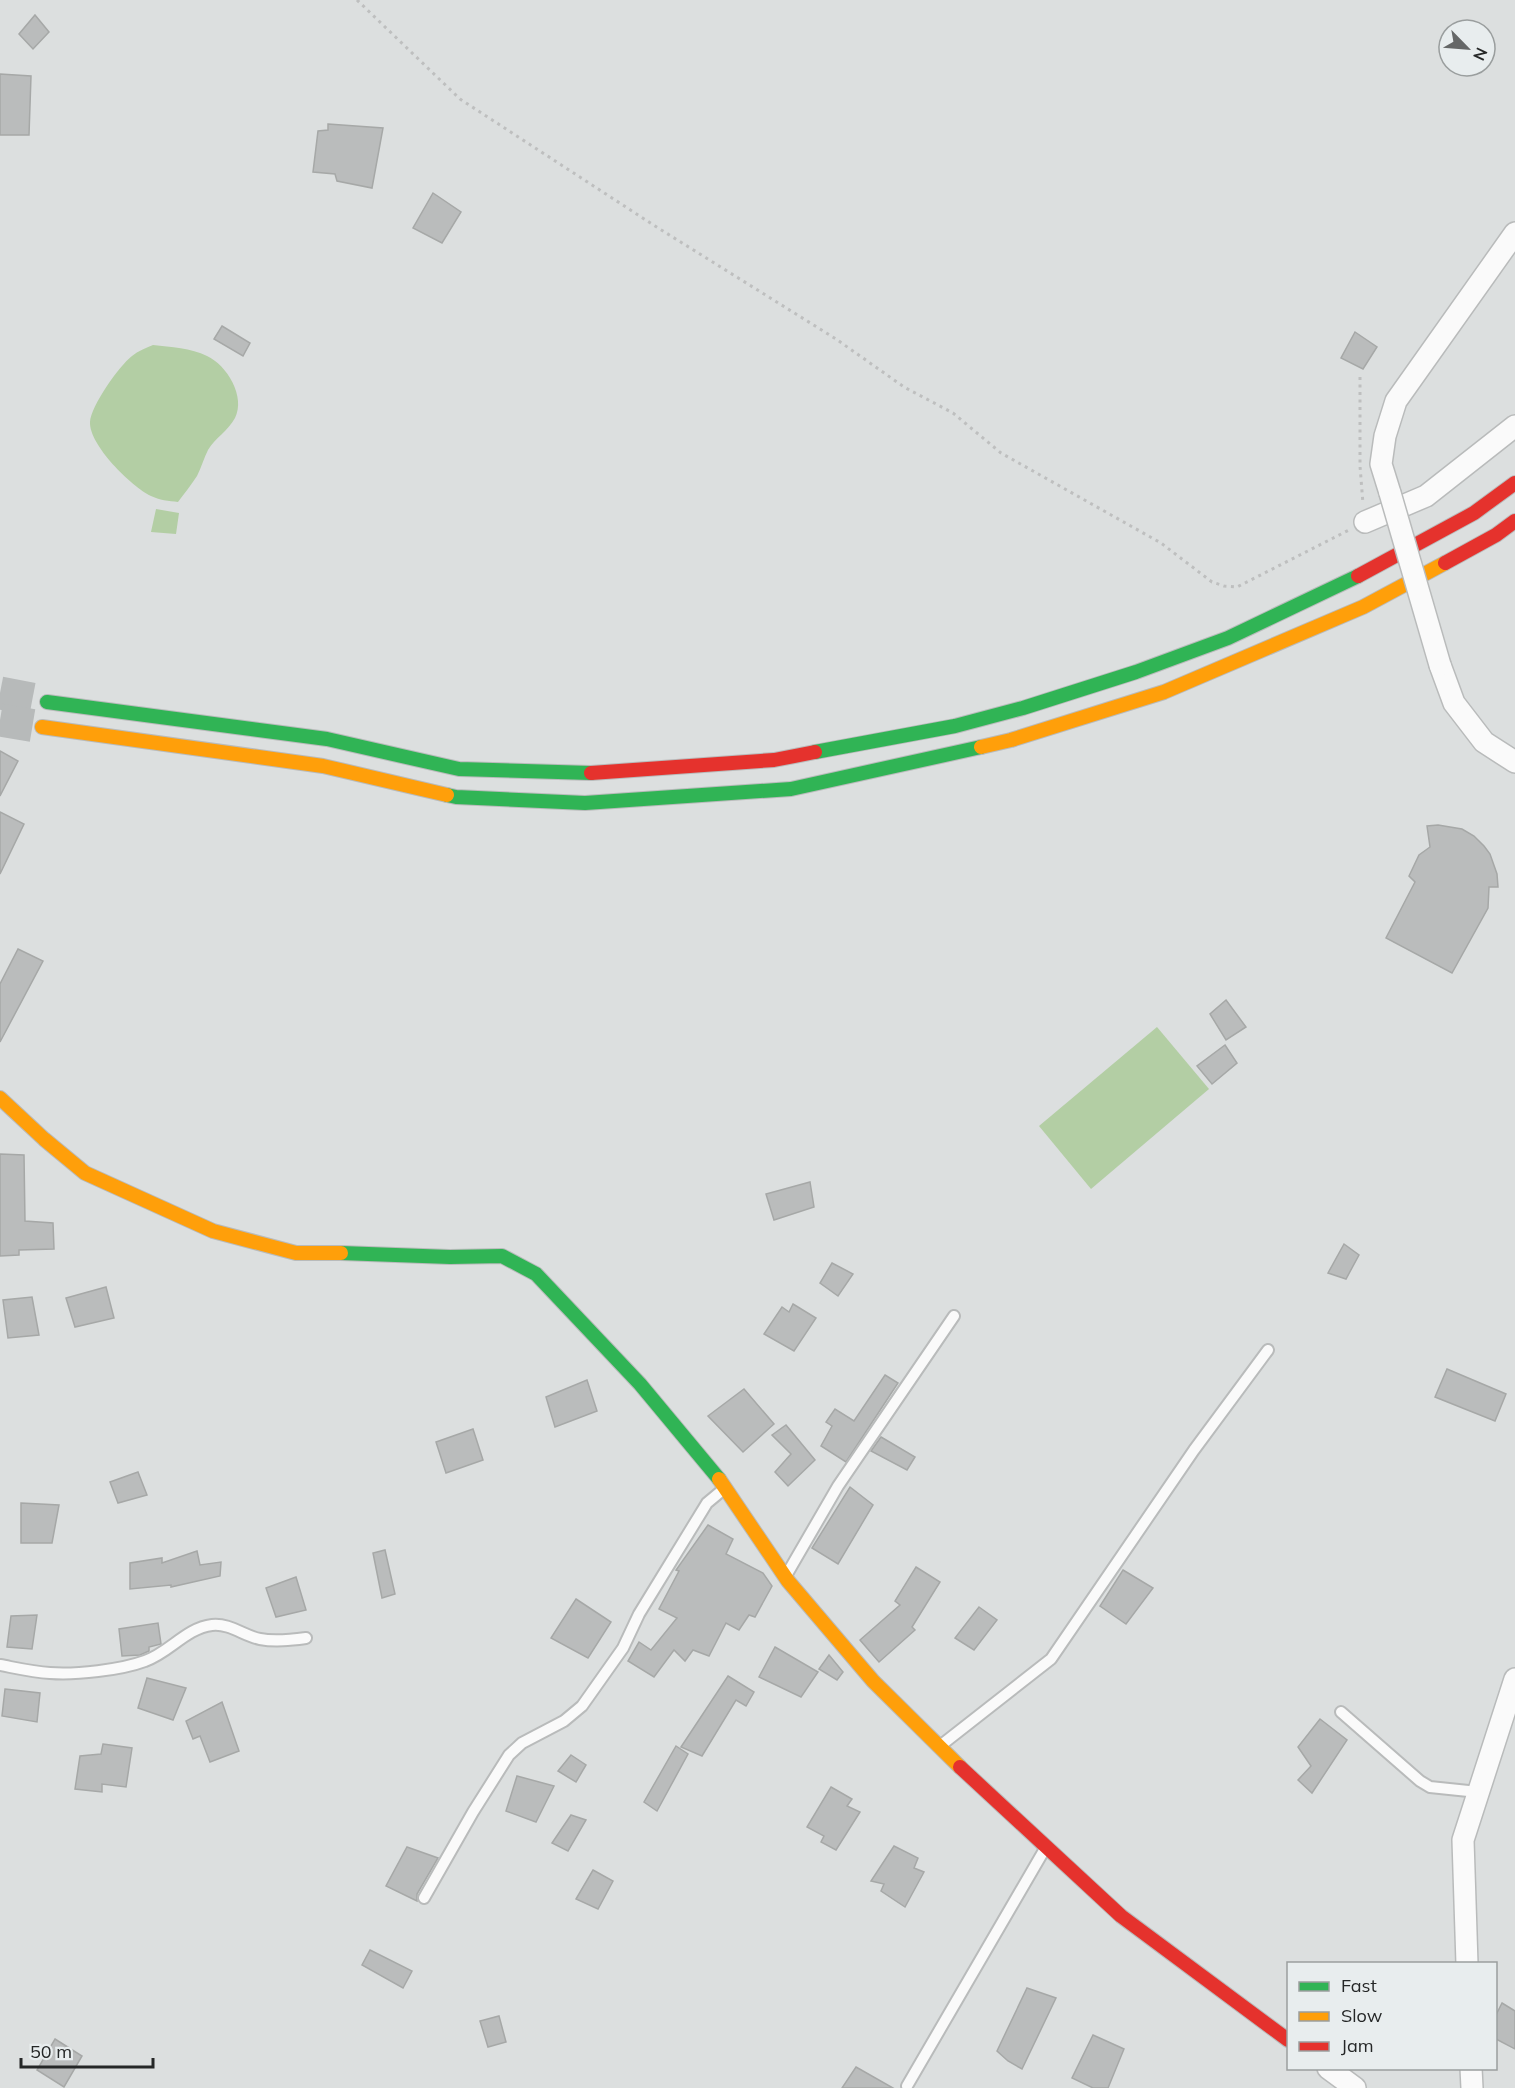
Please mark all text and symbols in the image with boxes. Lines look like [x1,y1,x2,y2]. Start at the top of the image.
north arrow [1437,18,1497,78]
text: N [1469,45,1492,64]
legend [1287,1962,1497,2070]
text: Fast [1341,1974,1377,1997]
text: Slow [1341,2004,1383,2027]
scale bar [21,2031,153,2069]
text: Jam [1341,2034,1374,2057]
text: 50 m [30,2040,72,2063]

